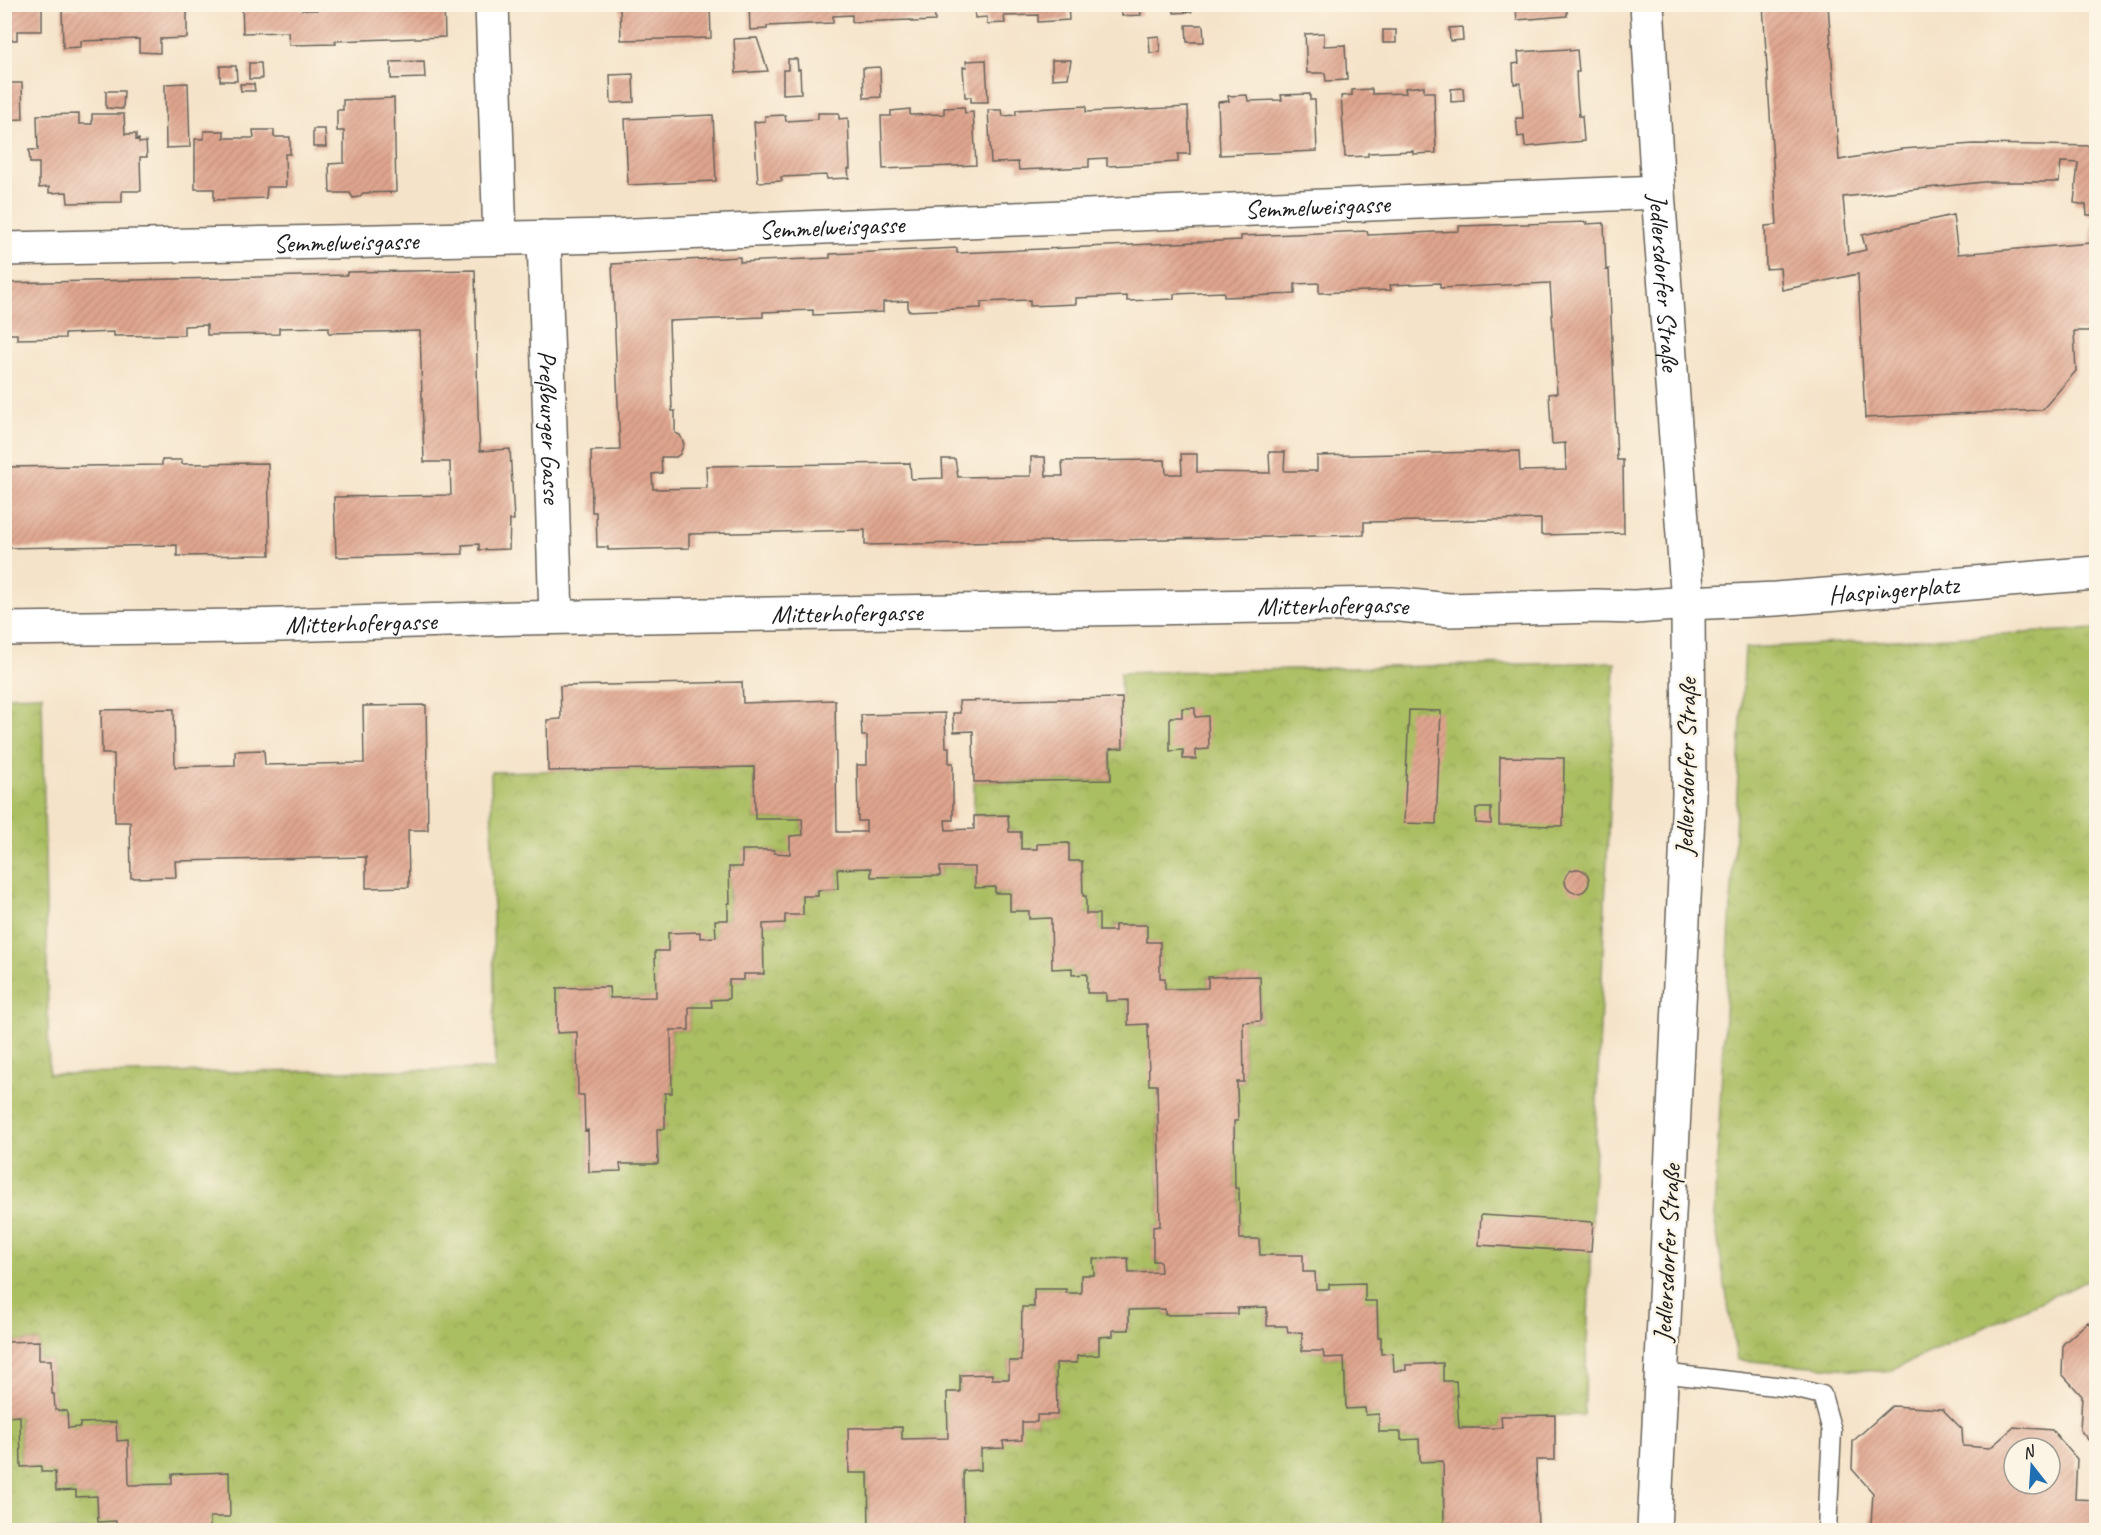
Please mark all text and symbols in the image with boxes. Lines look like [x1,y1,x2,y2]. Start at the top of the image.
street label: Semmelweisgasse [1244,187,1392,226]
street label: Jedlersdorfer Straße [1642,191,1688,375]
street label: Semmelweisgasse [758,207,907,246]
street label: Semmelweisgasse [273,224,421,260]
street label: Preßburger Gasse [531,350,569,507]
street label: Haspingerplatz [1827,568,1962,611]
street label: Mitterhofergasse [1257,587,1412,623]
street label: Mitterhofergasse [771,595,924,630]
street label: Mitterhofergasse [285,604,439,641]
street label: Jedlersdorfer Straße [1668,675,1704,858]
street label: Jedlersdorfer Straße [1646,1161,1688,1345]
north arrow [2002,1436,2062,1496]
text: N [2020,1441,2039,1464]

